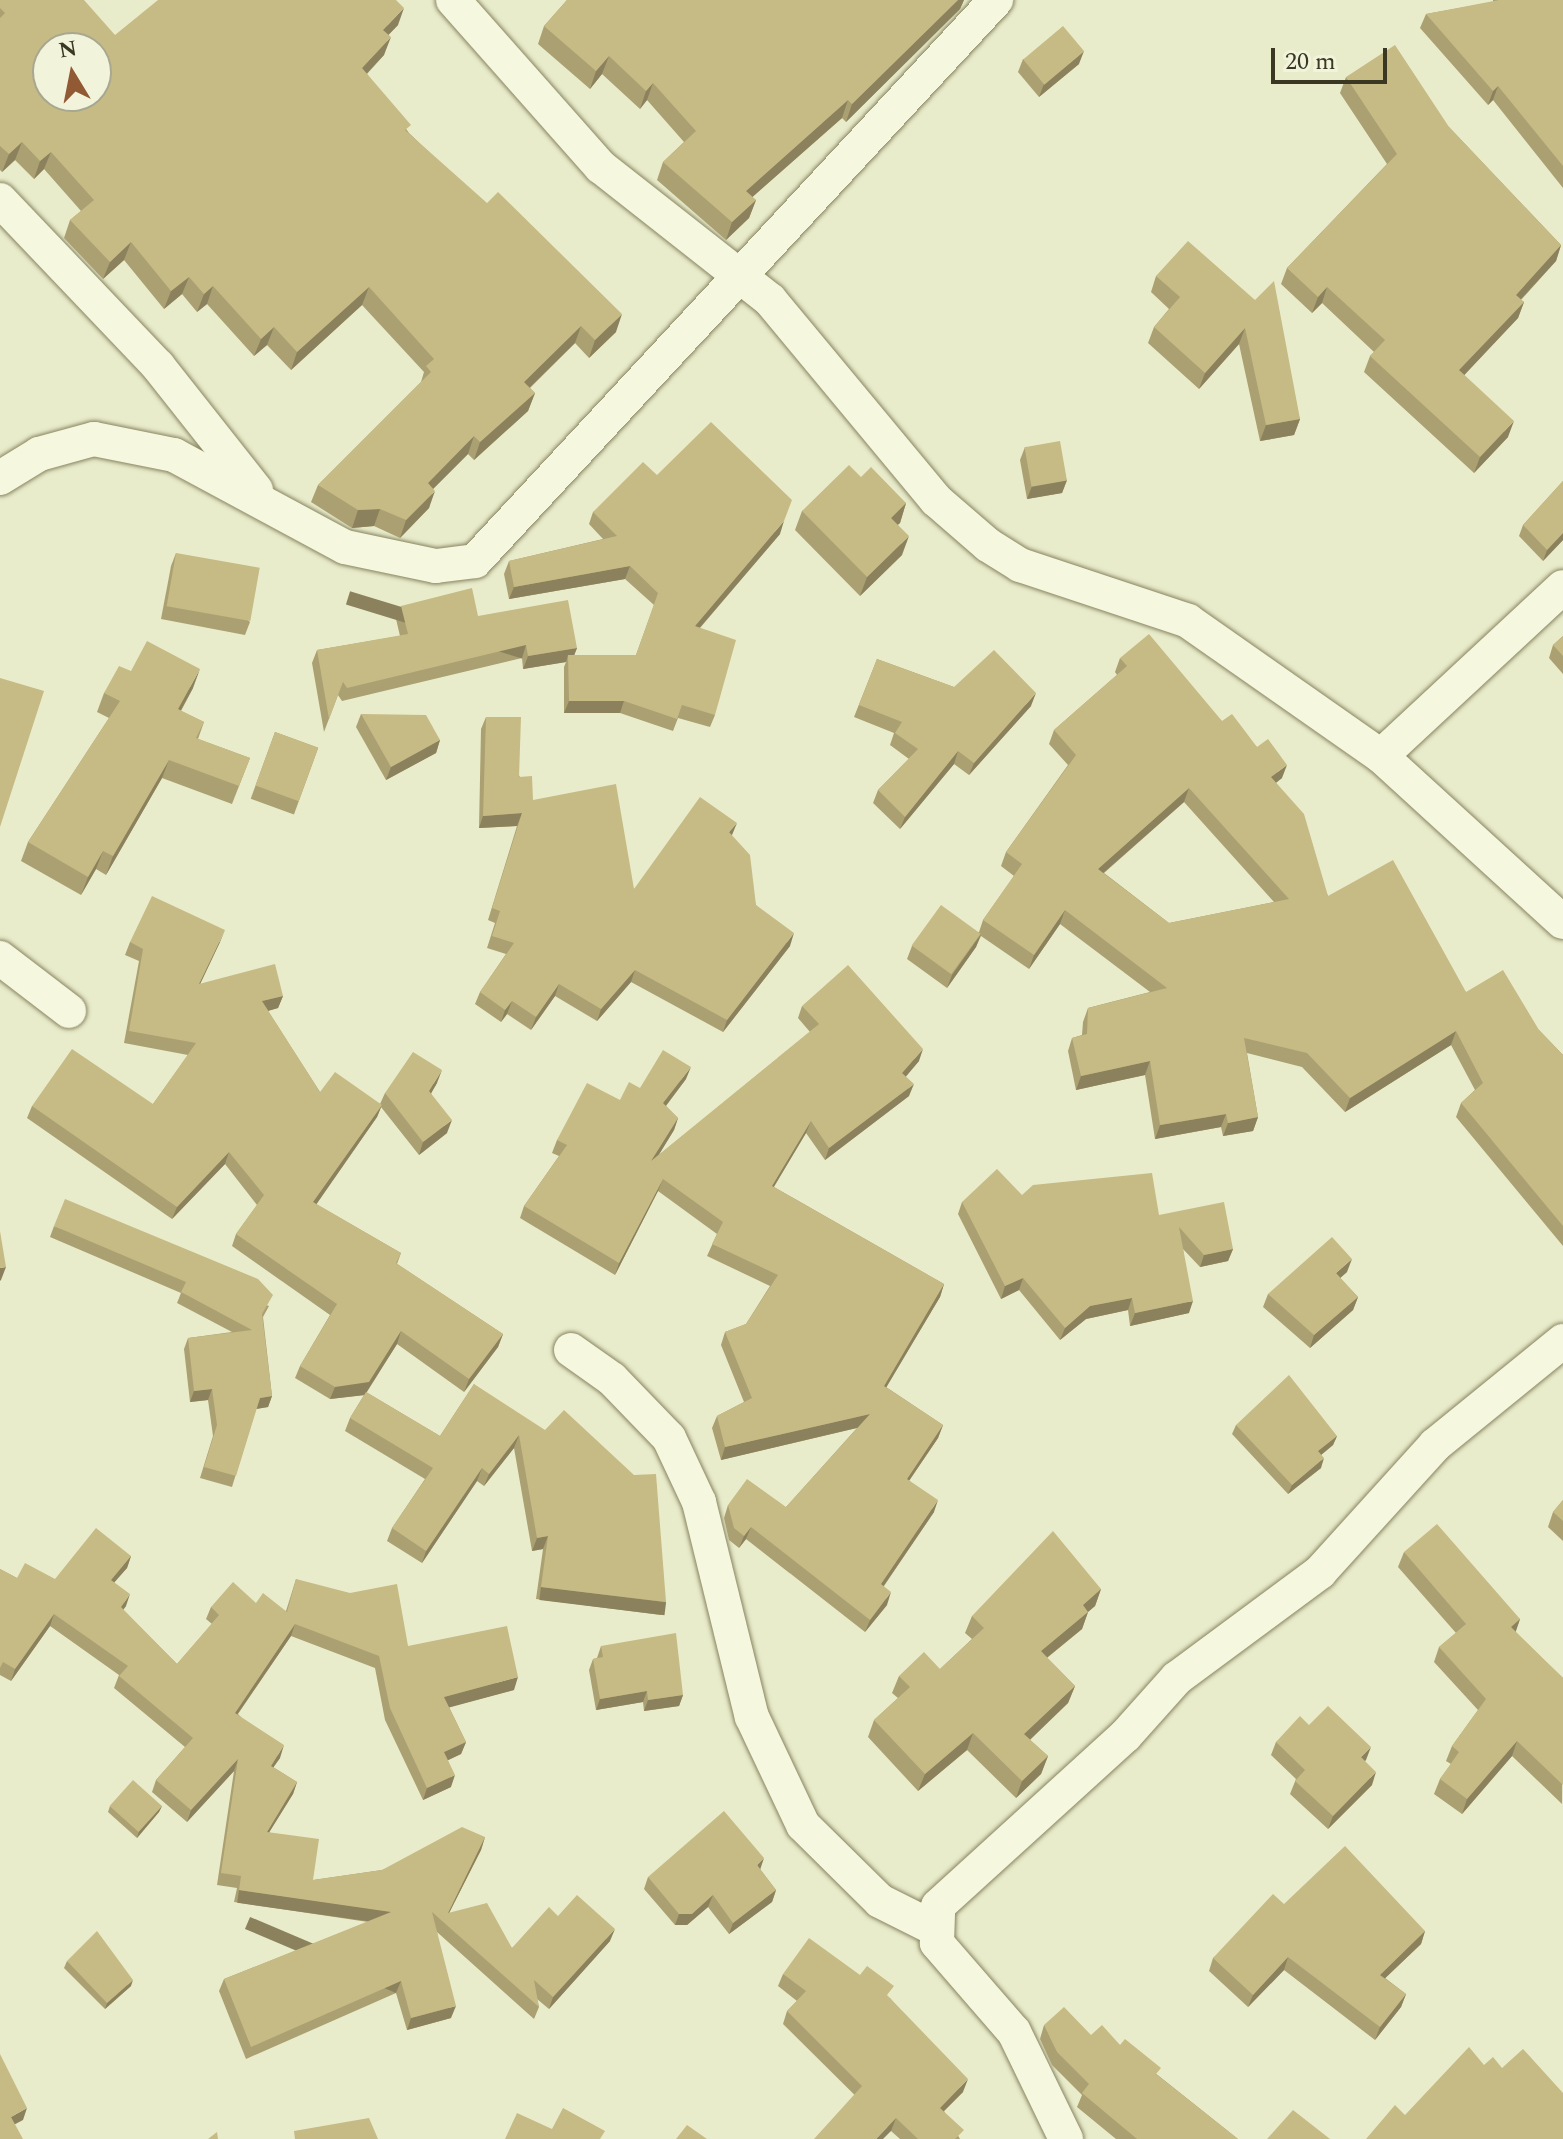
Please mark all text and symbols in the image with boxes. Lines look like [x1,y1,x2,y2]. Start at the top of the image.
north arrow [32,32,112,112]
text: N [56,32,80,68]
scale bar [1275,32,1391,82]
text: 20 m [1285,44,1336,80]

